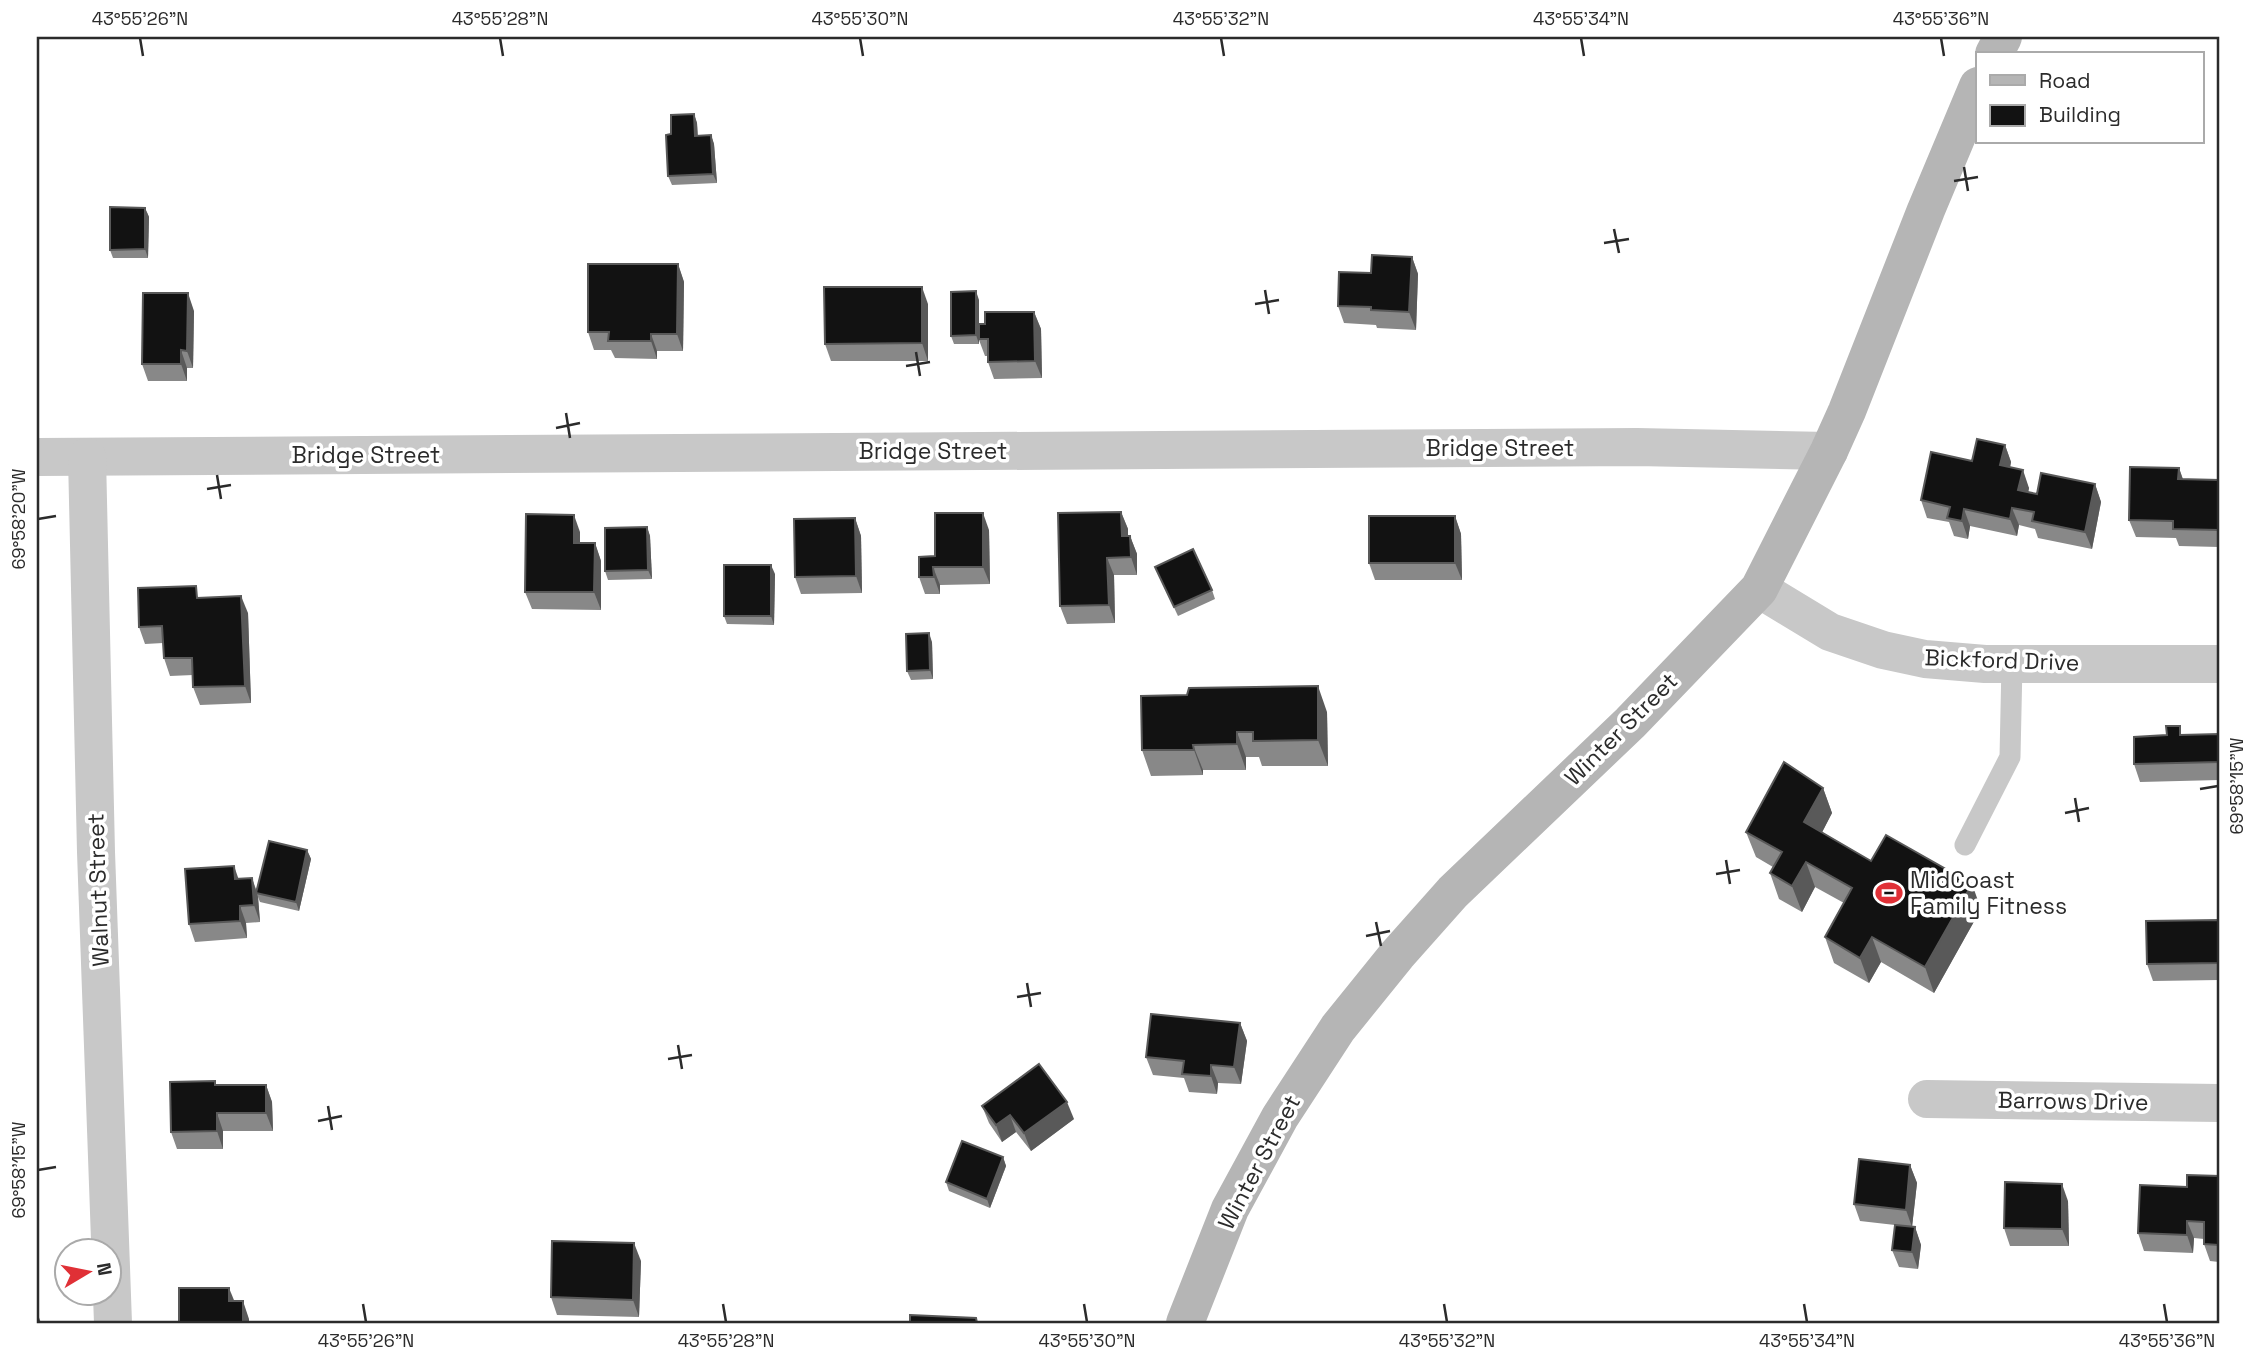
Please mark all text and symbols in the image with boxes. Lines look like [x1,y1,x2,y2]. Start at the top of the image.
text: 43°55'26"N [92,7,188,30]
text: 43°55'28"N [452,7,548,30]
text: 43°55'30"N [811,7,909,30]
text: 43°55'32"N [1173,7,1269,30]
text: 43°55'34"N [1533,7,1629,30]
text: 43°55'36"N [1893,7,1989,30]
legend [1976,52,2204,144]
text: Road [2039,67,2091,94]
text: Building [2039,101,2121,128]
street label: Bridge Street [1426,433,1574,463]
street label: Bridge Street [859,436,1007,466]
street label: Bridge Street [292,440,440,470]
text: 69°58'20"W [7,468,30,570]
street label: Bickford Drive [1924,642,2080,678]
street label: Winter Street [1558,666,1684,792]
text: 69°58'15"W [2225,737,2248,835]
street label: Walnut Street [80,813,116,967]
place label: MidCoast Family Fitness [1910,865,2067,921]
sports icon: MidCoast Family Fitness [1874,878,1904,908]
street label: Barrows Drive [1997,1085,2149,1117]
street label: Winter Street [1211,1090,1307,1234]
text: 69°58'15"W [7,1121,30,1219]
north arrow [52,1238,122,1308]
text: N [91,1261,118,1278]
text: 43°55'26"N [318,1329,414,1352]
text: 43°55'28"N [678,1329,774,1352]
text: 43°55'30"N [1038,1329,1136,1352]
text: 43°55'32"N [1399,1329,1495,1352]
text: 43°55'34"N [1759,1329,1855,1352]
text: 43°55'36"N [2119,1329,2215,1352]

